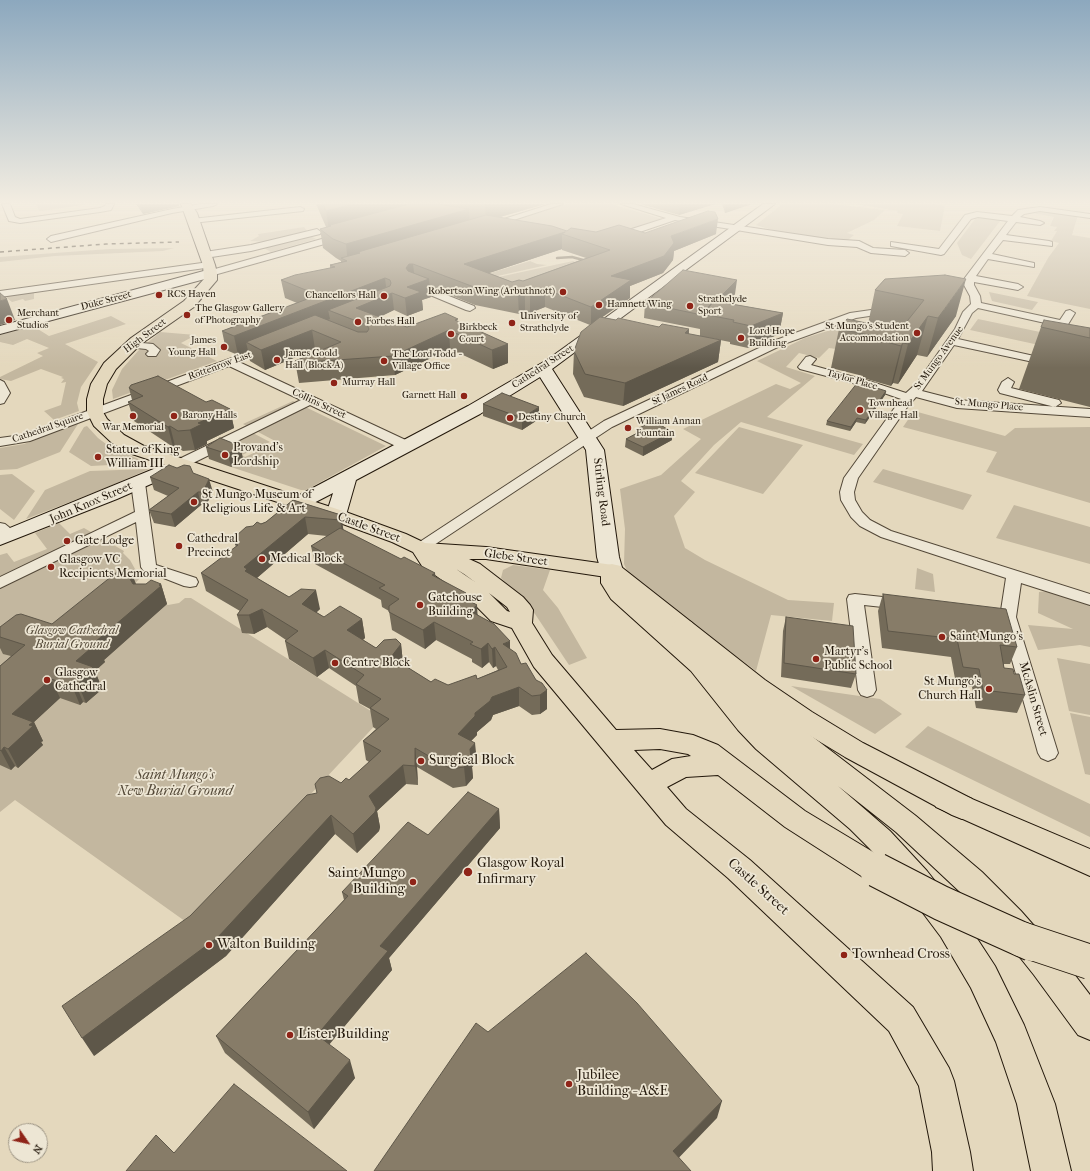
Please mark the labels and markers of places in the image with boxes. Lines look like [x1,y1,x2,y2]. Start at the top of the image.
place label: Robertson Wing (Arbuthnott) [428,286,555,298]
marker: Robertson Wing (Arbuthnott) [558,287,568,297]
place label: RCS Haven [167,289,216,301]
marker: RCS Haven [154,290,164,300]
place label: Chancellors Hall [305,290,376,302]
marker: Chancellors Hall [379,291,389,301]
place label: Strathclyde Sport [698,294,747,318]
place label: Hamnett Wing [607,299,672,311]
marker: Hamnett Wing [594,300,604,310]
marker: Strathclyde Sport [685,301,695,311]
place label: The Glasgow Gallery of Photography [195,303,284,326]
place label: Merchant Studios [17,308,59,332]
marker: The Glasgow Gallery of Photography [182,310,192,320]
place label: University of Strathclyde [520,311,576,334]
marker: Merchant Studios [4,315,14,325]
place label: Forbes Hall [366,316,415,328]
marker: Forbes Hall [353,317,363,327]
marker: University of Strathclyde [507,318,517,328]
place label: St Mungo's Student Accommodation [825,321,909,344]
place label: Birkbeck Court [459,322,497,346]
place label: Lord Hope Building [749,326,795,350]
marker: St Mungo's Student Accommodation [912,328,922,338]
marker: Birkbeck Court [446,329,456,339]
marker: Lord Hope Building [736,333,746,343]
place label: James Young Hall [168,335,216,358]
marker: James Young Hall [219,342,229,352]
place label: James Goold Hall (Block A) [285,348,343,372]
place label: The Lord Todd - Village Office [392,349,461,372]
marker: James Goold Hall (Block A) [272,355,282,365]
marker: The Lord Todd - Village Office [379,356,389,366]
place label: Murray Hall [342,377,395,389]
marker: Murray Hall [329,378,339,388]
place label: Garnett Hall [402,390,456,402]
marker: Garnett Hall [459,391,469,401]
place label: Townhead Village Hall [868,398,918,422]
marker: Townhead Village Hall [855,405,865,415]
place label: Barony Halls [182,410,237,422]
marker: War Memorial [128,411,138,421]
marker: Barony Halls [169,411,179,421]
place label: Destiny Church [518,412,586,424]
marker: Destiny Church [505,413,515,423]
place label: William Annan Fountain [636,416,701,440]
place label: War Memorial [102,422,164,434]
marker: William Annan Fountain [623,423,633,433]
place label: Provand's Lordship [233,441,283,469]
place label: Statue of King William III [106,443,180,471]
marker: Provand's Lordship [220,450,230,460]
marker: Statue of King William III [93,452,103,462]
place label: St Mungo Museum of Religious Life & Art [202,488,312,516]
marker: St Mungo Museum of Religious Life & Art [189,497,199,507]
place label: Cathedral Precinct [187,532,238,560]
place label: Gate Lodge [75,534,134,548]
marker: Gate Lodge [62,536,72,546]
marker: Cathedral Precinct [174,541,184,551]
place label: Medical Block [270,552,342,566]
place label: Glasgow VC Recipients Memorial [59,553,167,581]
marker: Medical Block [257,554,267,564]
marker: Glasgow VC Recipients Memorial [46,562,56,572]
place label: Gatehouse Building [428,591,482,619]
marker: Gatehouse Building [415,600,425,610]
place label: Saint Mungo's [950,630,1023,644]
marker: Saint Mungo's [937,632,947,642]
place label: Martyr's Public School [824,645,892,673]
marker: Martyr's Public School [811,654,821,664]
place label: Centre Block [343,656,410,670]
marker: Centre Block [330,658,340,668]
place label: Glasgow Cathedral [55,666,106,694]
marker: Glasgow Cathedral [42,675,52,685]
place label: St Mungo's Church Hall [918,675,981,703]
marker: St Mungo's Church Hall [984,684,994,694]
place label: Surgical Block [429,753,514,769]
marker: Surgical Block [416,756,426,766]
place label: Glasgow Royal Infirmary [477,856,564,888]
place label: Saint Mungo Building [328,866,405,898]
marker: Glasgow Royal Infirmary [462,866,474,878]
marker: Saint Mungo Building [408,877,418,887]
place label: Walton Building [217,937,315,953]
marker: Walton Building [204,940,214,950]
place label: Townhead Cross [852,947,950,963]
marker: Townhead Cross [839,950,849,960]
place label: Lister Building [298,1027,389,1043]
marker: Lister Building [285,1030,295,1040]
place label: Jubilee Building - A&E [577,1068,668,1100]
marker: Jubilee Building - A&E [564,1079,574,1089]

